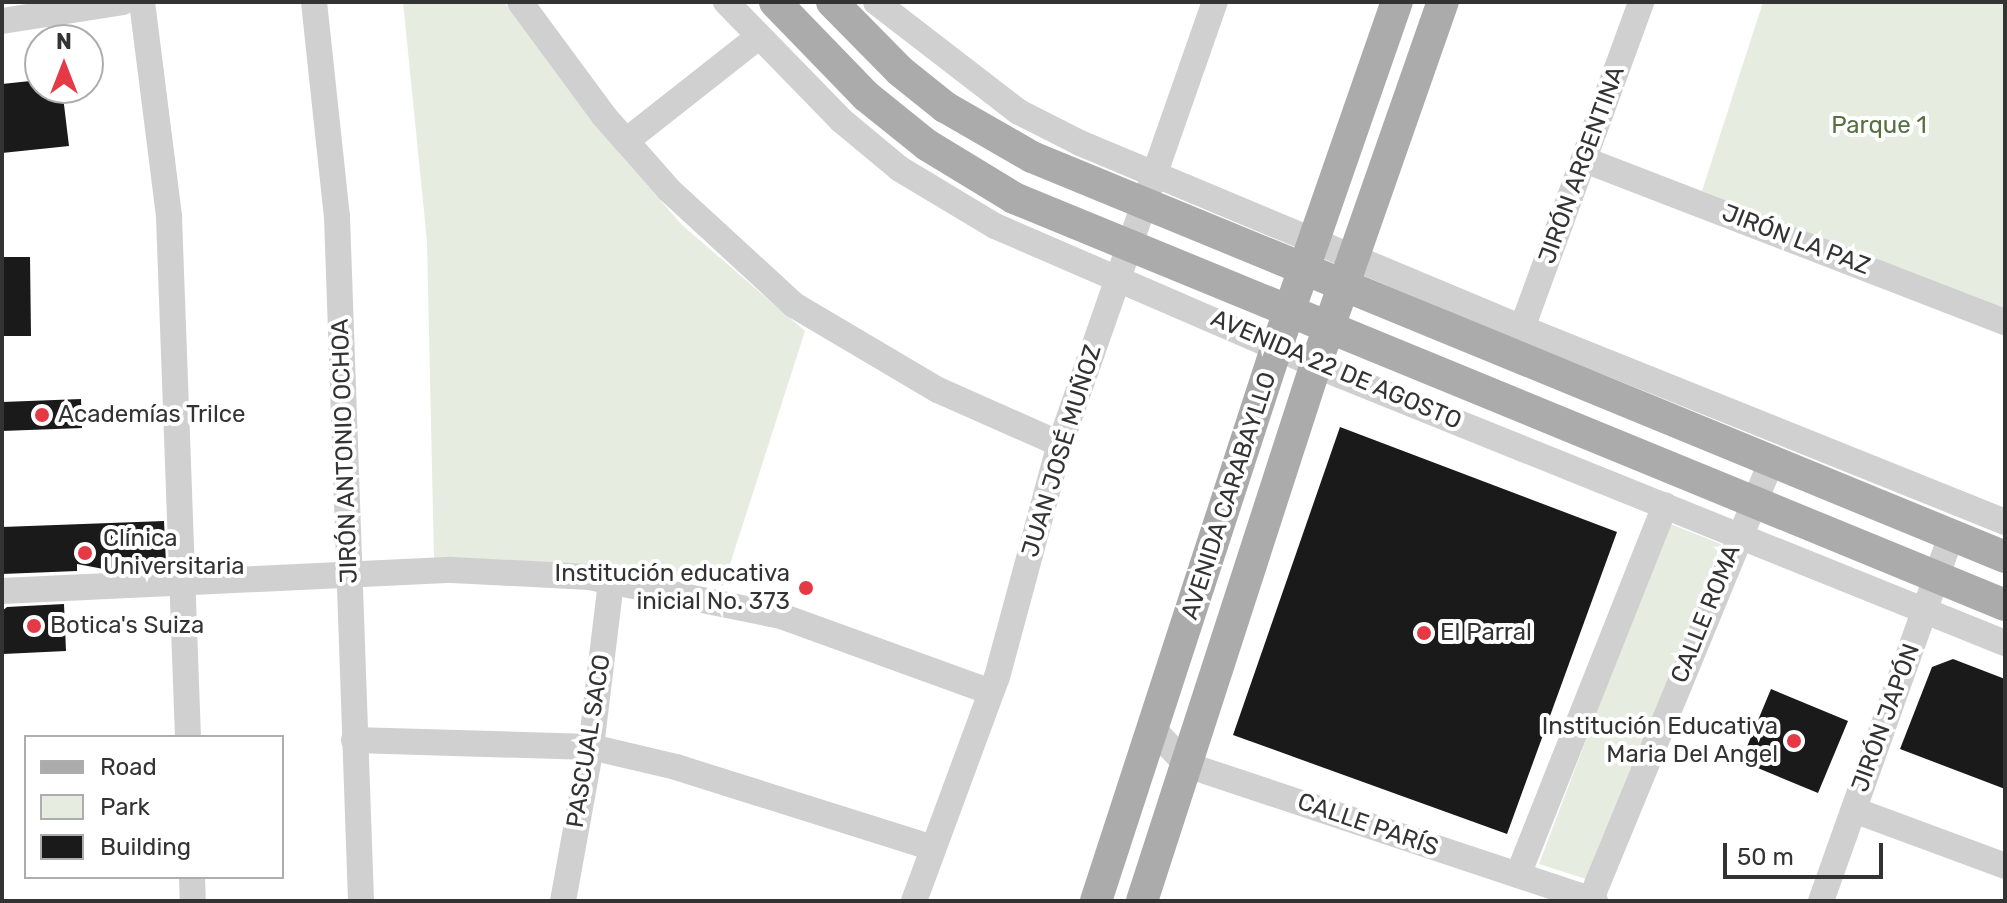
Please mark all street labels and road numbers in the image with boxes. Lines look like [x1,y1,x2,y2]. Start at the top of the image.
street label: JIRÓN ARGENTINA [1533,62,1631,268]
street label: JIRÓN LA PAZ [1718,198,1874,282]
street label: AVENIDA 22 DE AGOSTO [1206,304,1466,436]
street label: JIRÓN ANTONIO OCHOA [326,318,364,584]
street label: JUAN JOSÉ MUÑOZ [1016,341,1108,561]
street label: AVENIDA CARABAYLLO [1175,368,1283,624]
street label: CALLE ROMA [1665,541,1747,687]
street label: JIRÓN JAPÓN [1846,640,1926,796]
street label: PASCUAL SACO [561,652,617,830]
street label: CALLE PARÍS [1294,787,1442,863]

